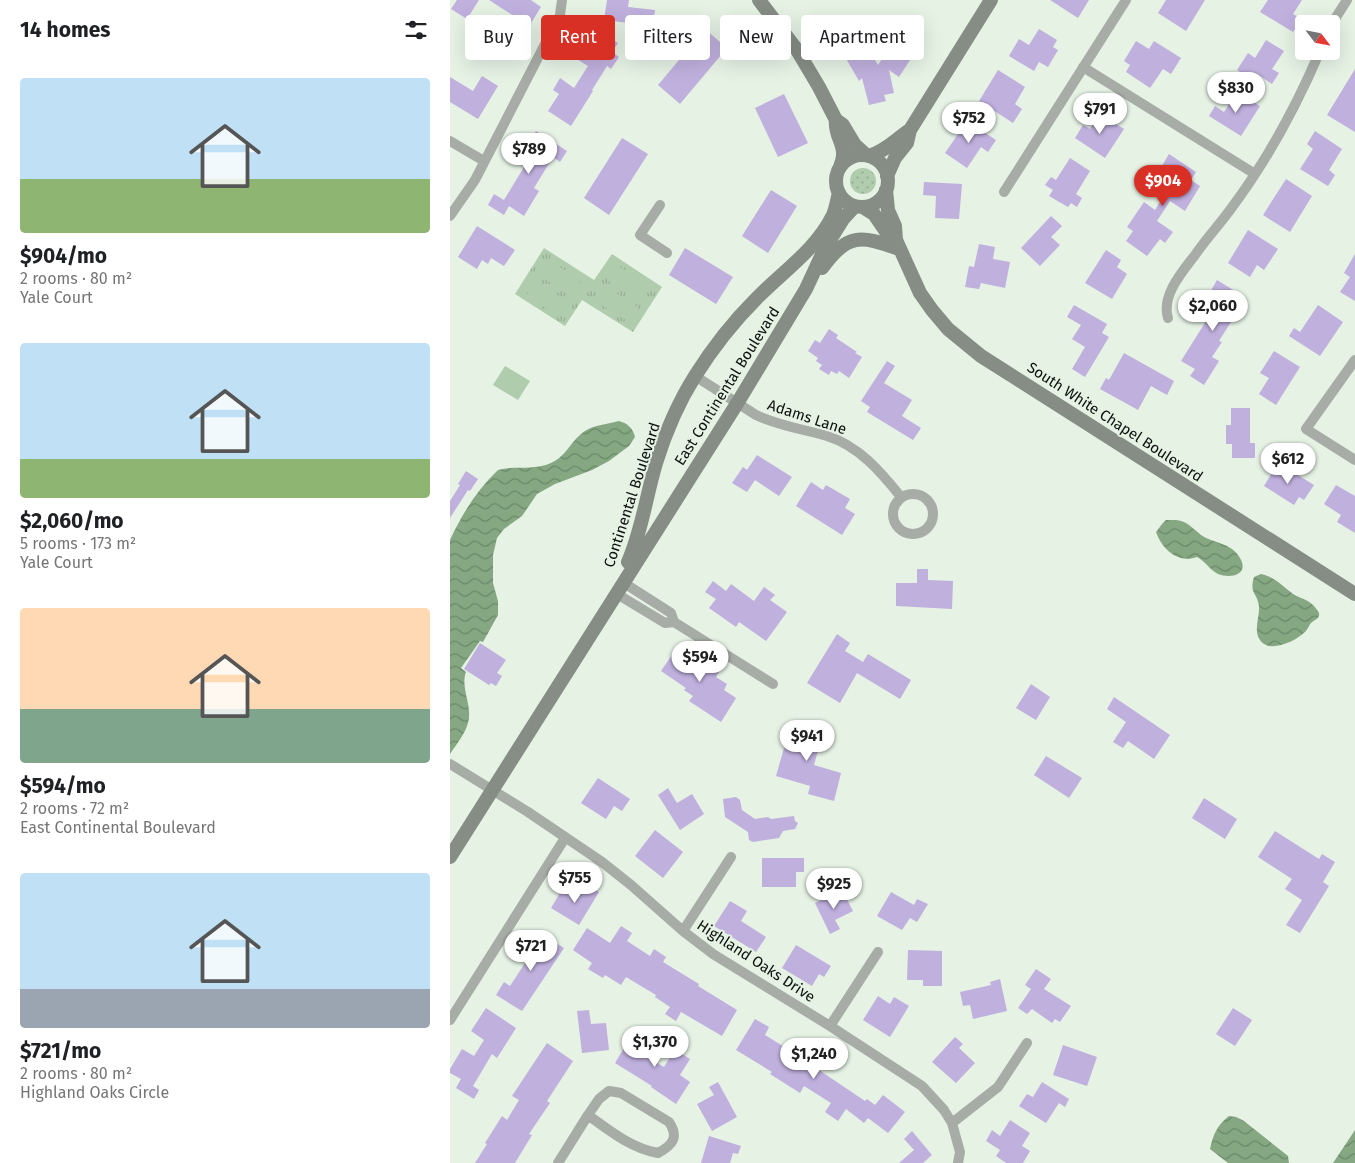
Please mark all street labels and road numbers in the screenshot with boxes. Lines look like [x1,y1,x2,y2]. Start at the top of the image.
street label: East Continental Boulevard [671,303,783,469]
street label: South White Chapel Boulevard [1024,358,1206,486]
street label: Adams Lane [765,396,849,438]
street label: Continental Boulevard [600,420,664,570]
street label: Highland Oaks Drive [693,916,819,1006]

